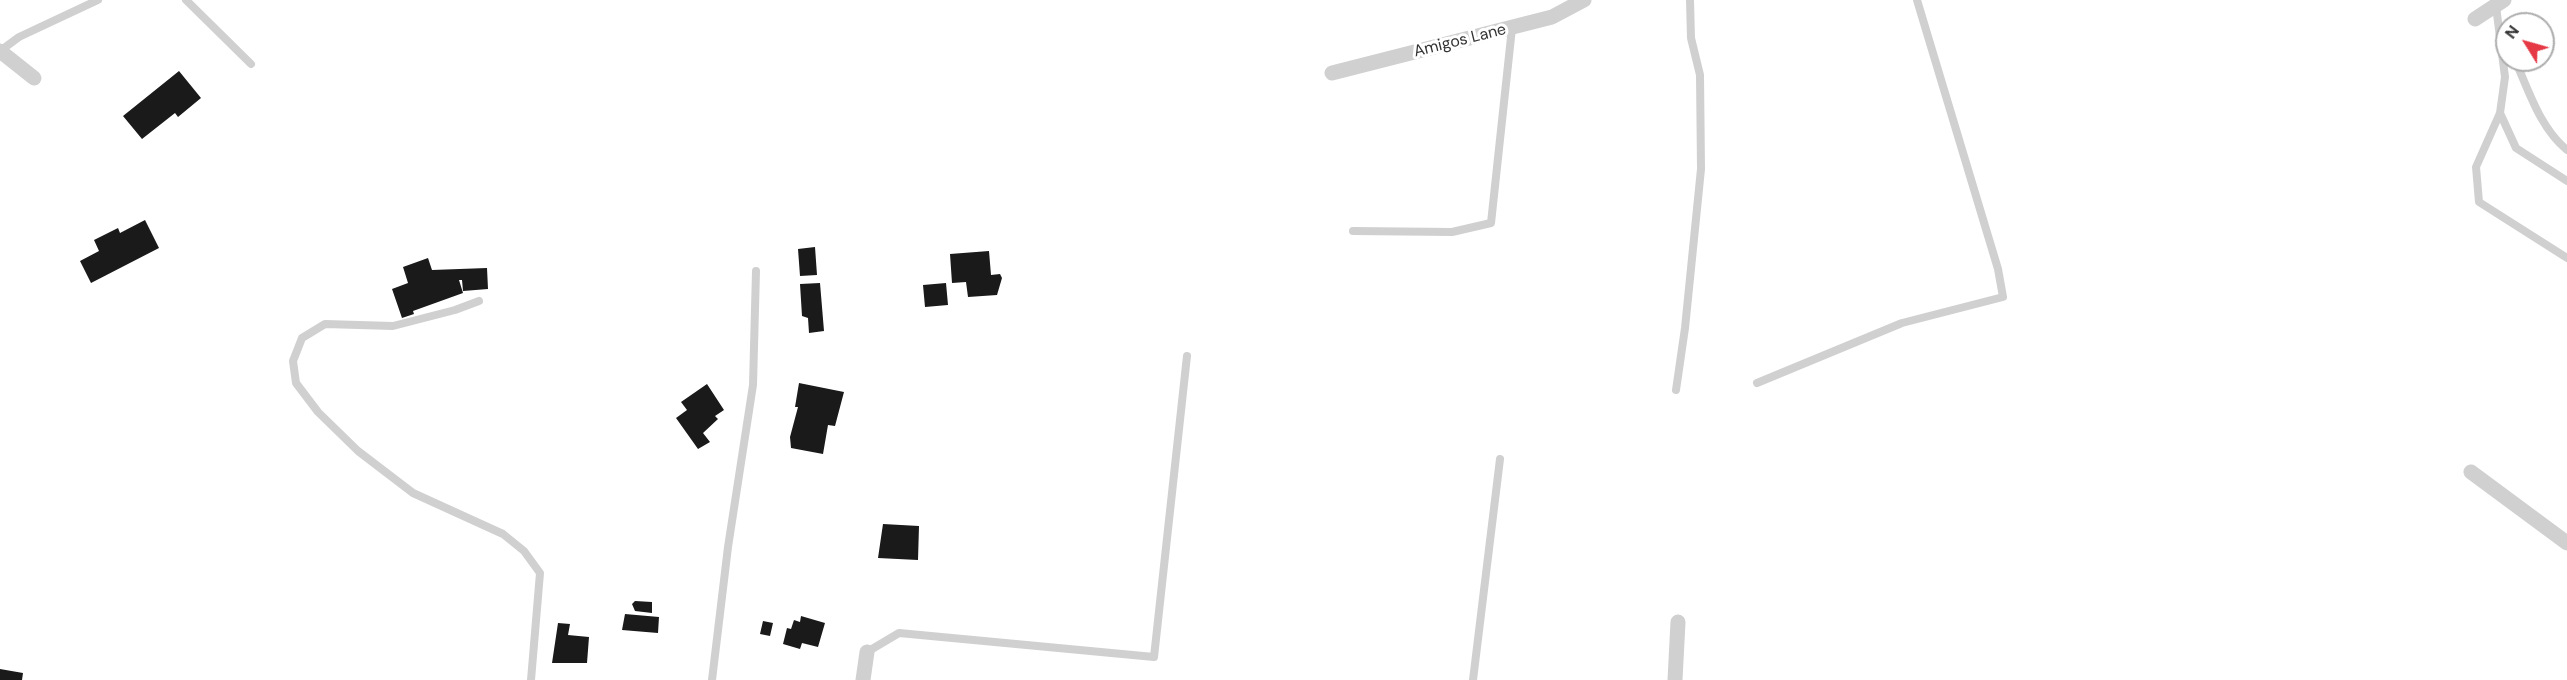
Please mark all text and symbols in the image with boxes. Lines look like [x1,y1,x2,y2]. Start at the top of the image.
north arrow [2495,12,2555,72]
street label: Amigos Lane [1412,20,1508,62]
text: N [2500,21,2524,43]

